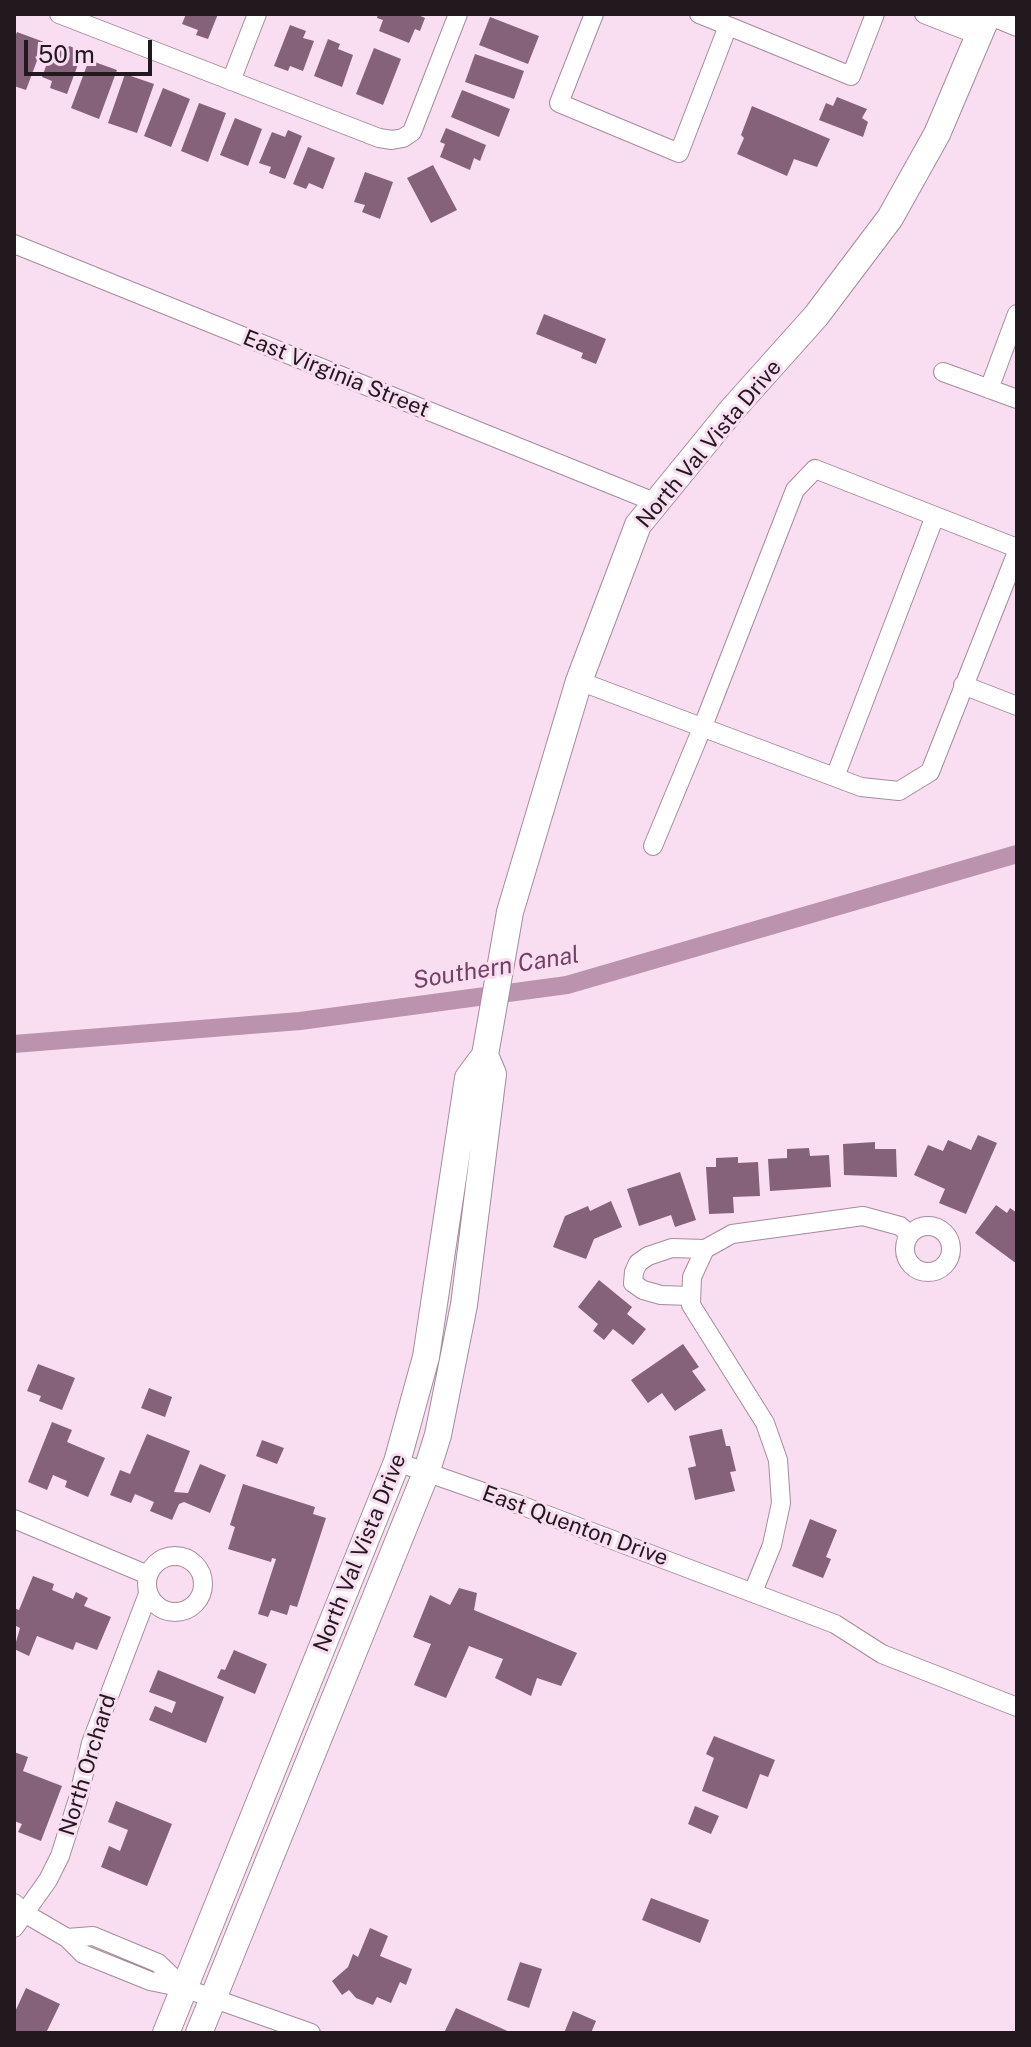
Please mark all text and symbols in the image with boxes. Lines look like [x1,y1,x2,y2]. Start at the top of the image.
scale bar [28,24,156,74]
text: 50 m [38,40,95,68]
street label: East Virginia Street [239,325,433,423]
street label: North Val Vista Drive [631,354,787,534]
water label: Southern Canal [411,941,581,995]
street label: North Val Vista Drive [308,1450,412,1656]
street label: East Quenton Drive [479,1480,671,1572]
street label: North Orchard [54,1691,122,1839]

